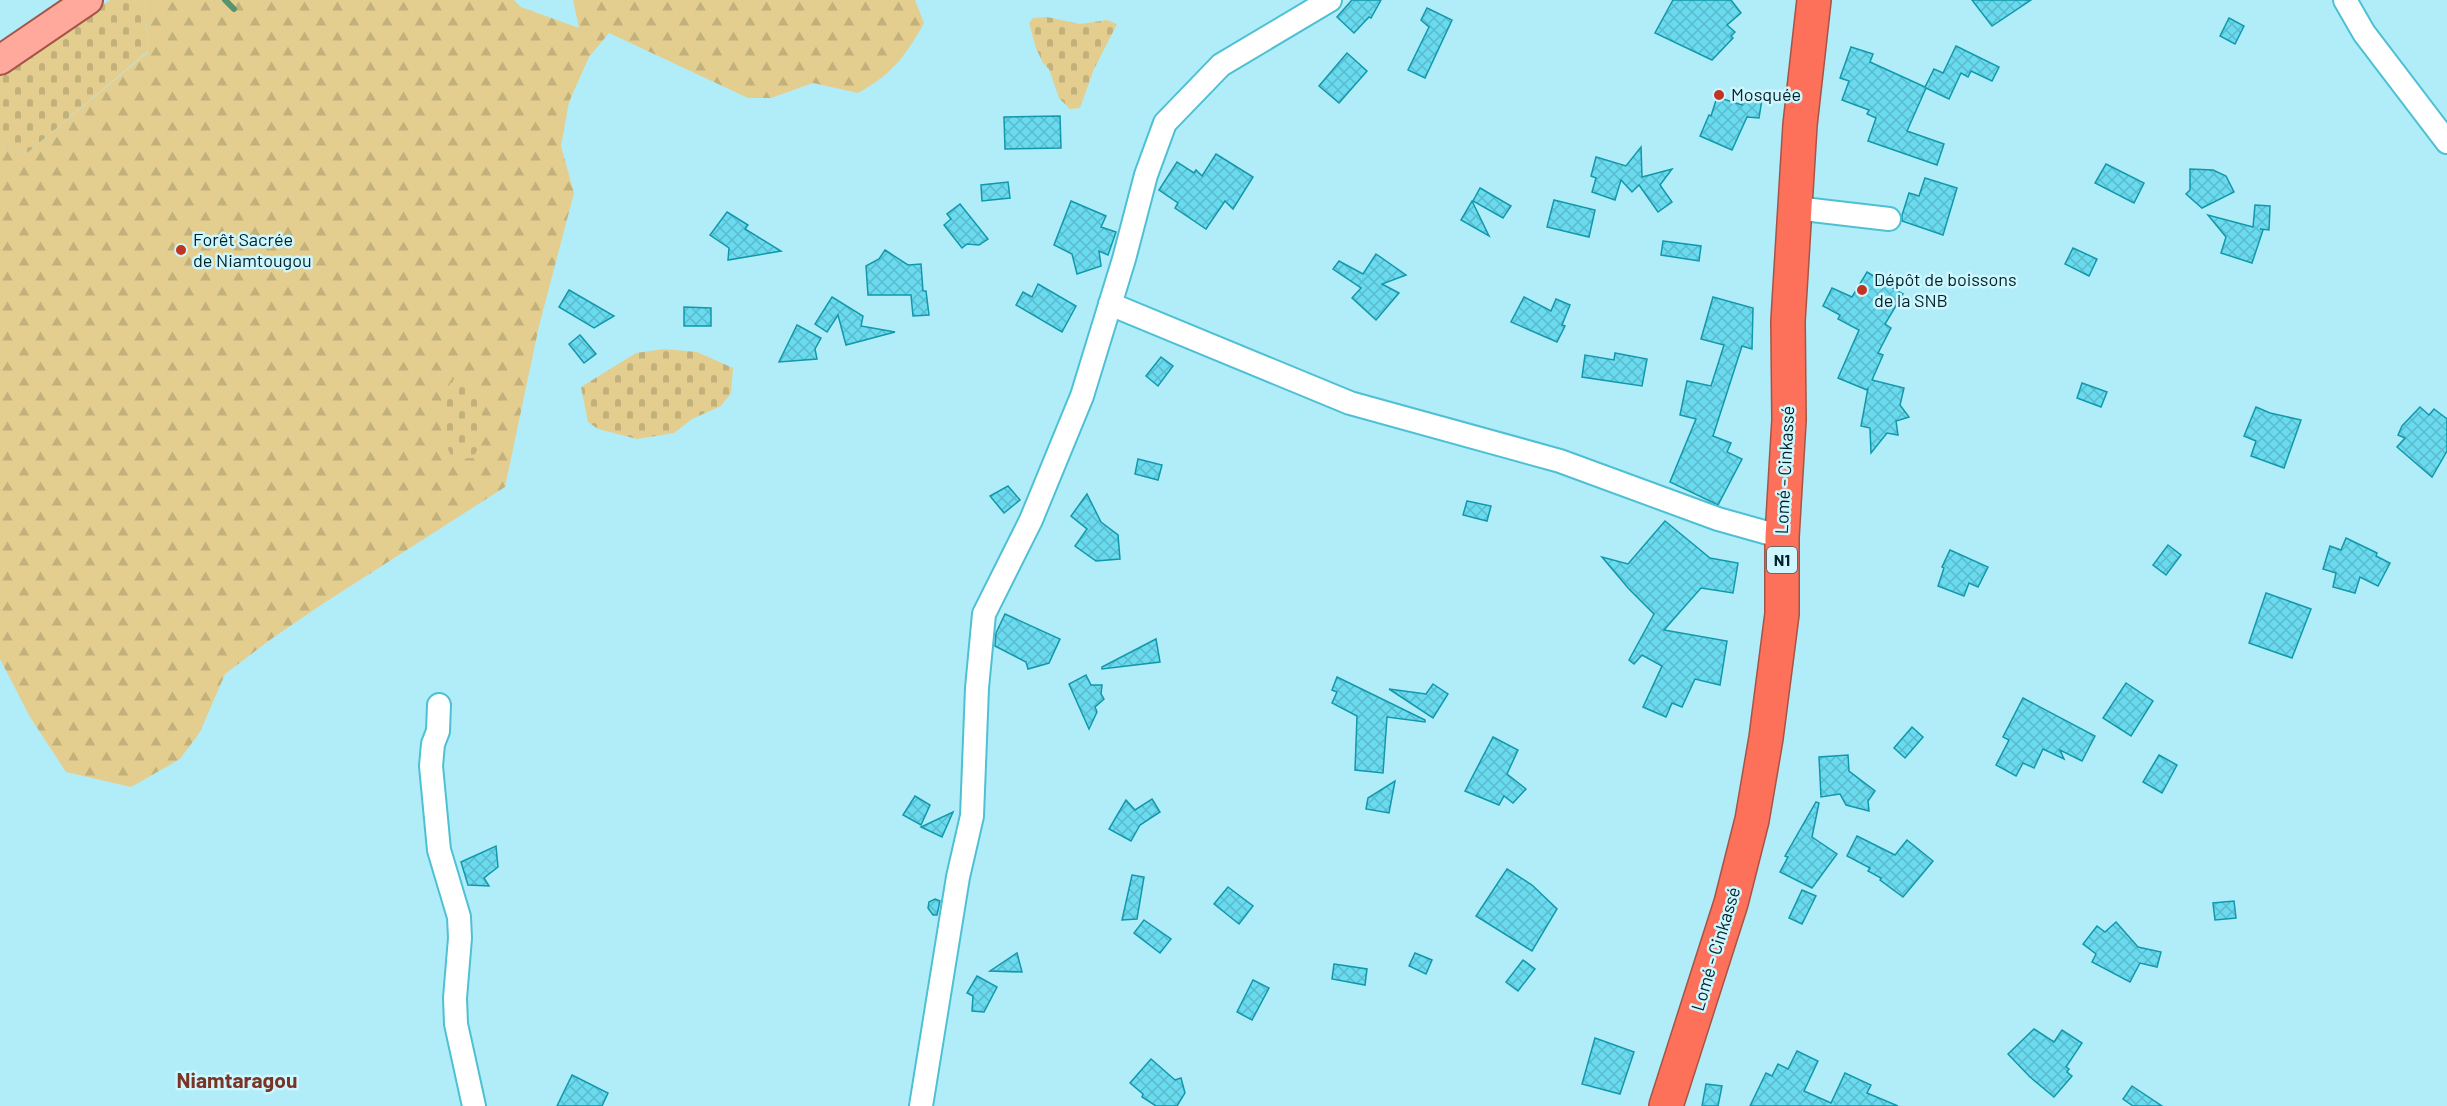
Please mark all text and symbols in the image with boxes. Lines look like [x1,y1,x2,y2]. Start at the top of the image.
place label: Mosquée [1731,83,1801,105]
marker: Mosquée [1712,88,1726,102]
place label: Forêt Sacrée de Niamtougou [193,228,312,271]
marker: Forêt Sacrée de Niamtougou [174,243,188,257]
place label: Dépôt de boissons de la SNB [1874,268,2017,311]
marker: Dépôt de boissons de la SNB [1855,283,1869,297]
street label: Lomé - Cinkassé [1770,405,1798,535]
road number: N1 [1767,547,1797,573]
street label: Lomé - Cinkassé [1686,884,1744,1013]
district label: Niamtaragou [177,1067,297,1092]

